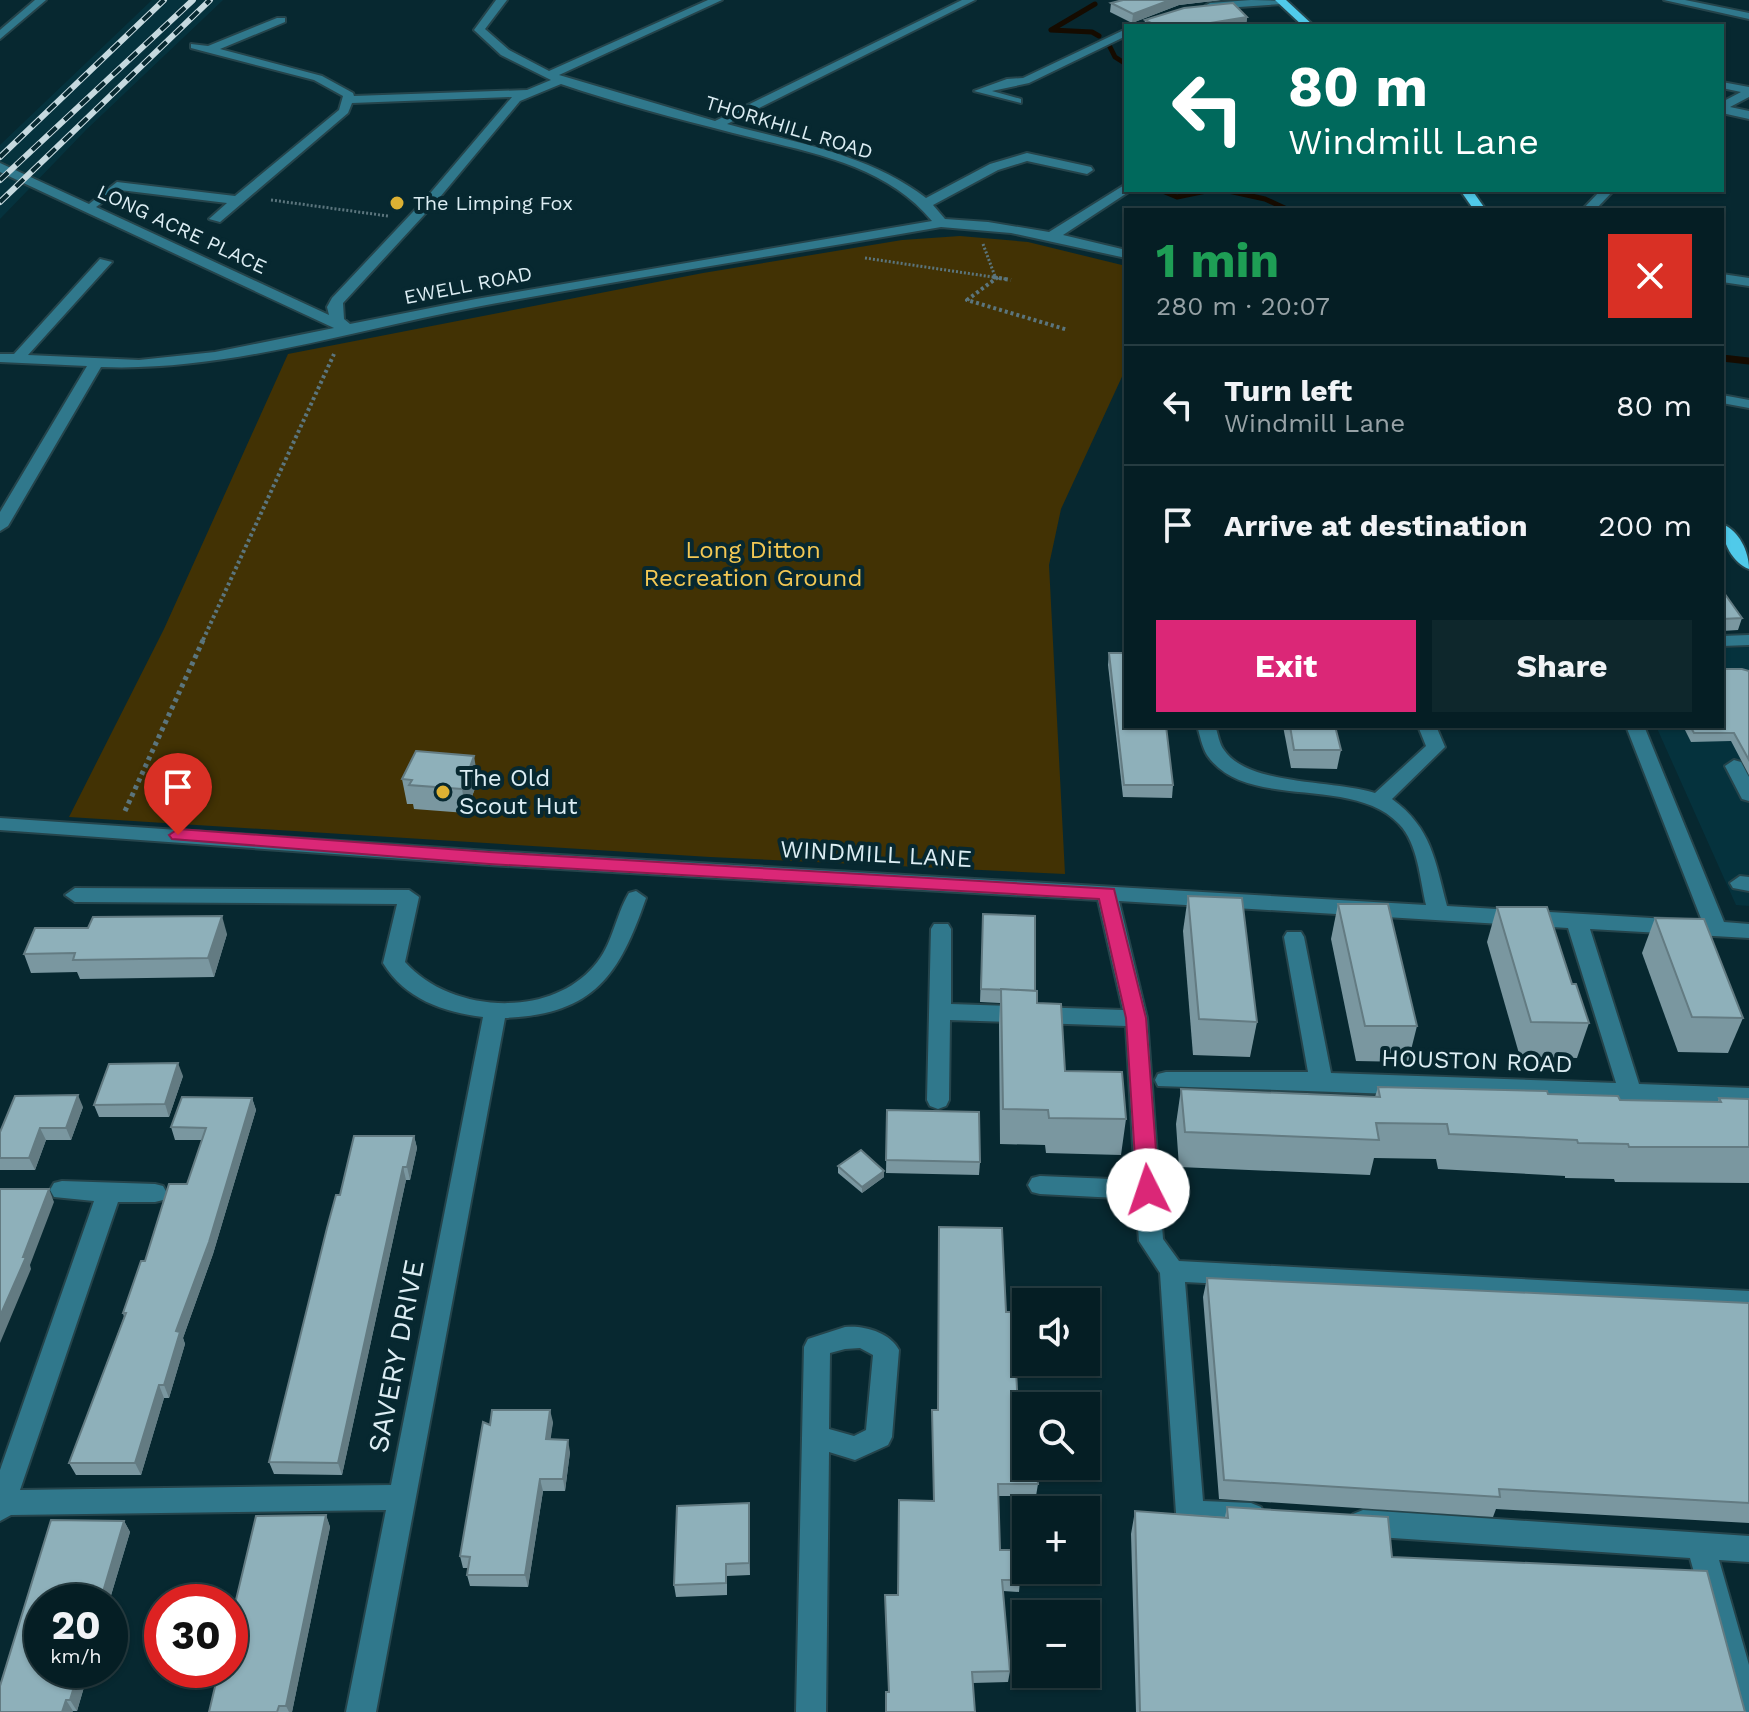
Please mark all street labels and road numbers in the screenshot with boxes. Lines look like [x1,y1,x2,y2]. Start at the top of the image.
street label: THORKHILL ROAD [702,90,876,164]
street label: LONG ACRE PLACE [93,179,271,279]
street label: EWELL ROAD [402,261,534,309]
street label: WINDMILL LANE [779,835,973,873]
street label: HOUSTON ROAD [1381,1044,1573,1078]
street label: SAVERY DRIVE [361,1257,431,1455]

